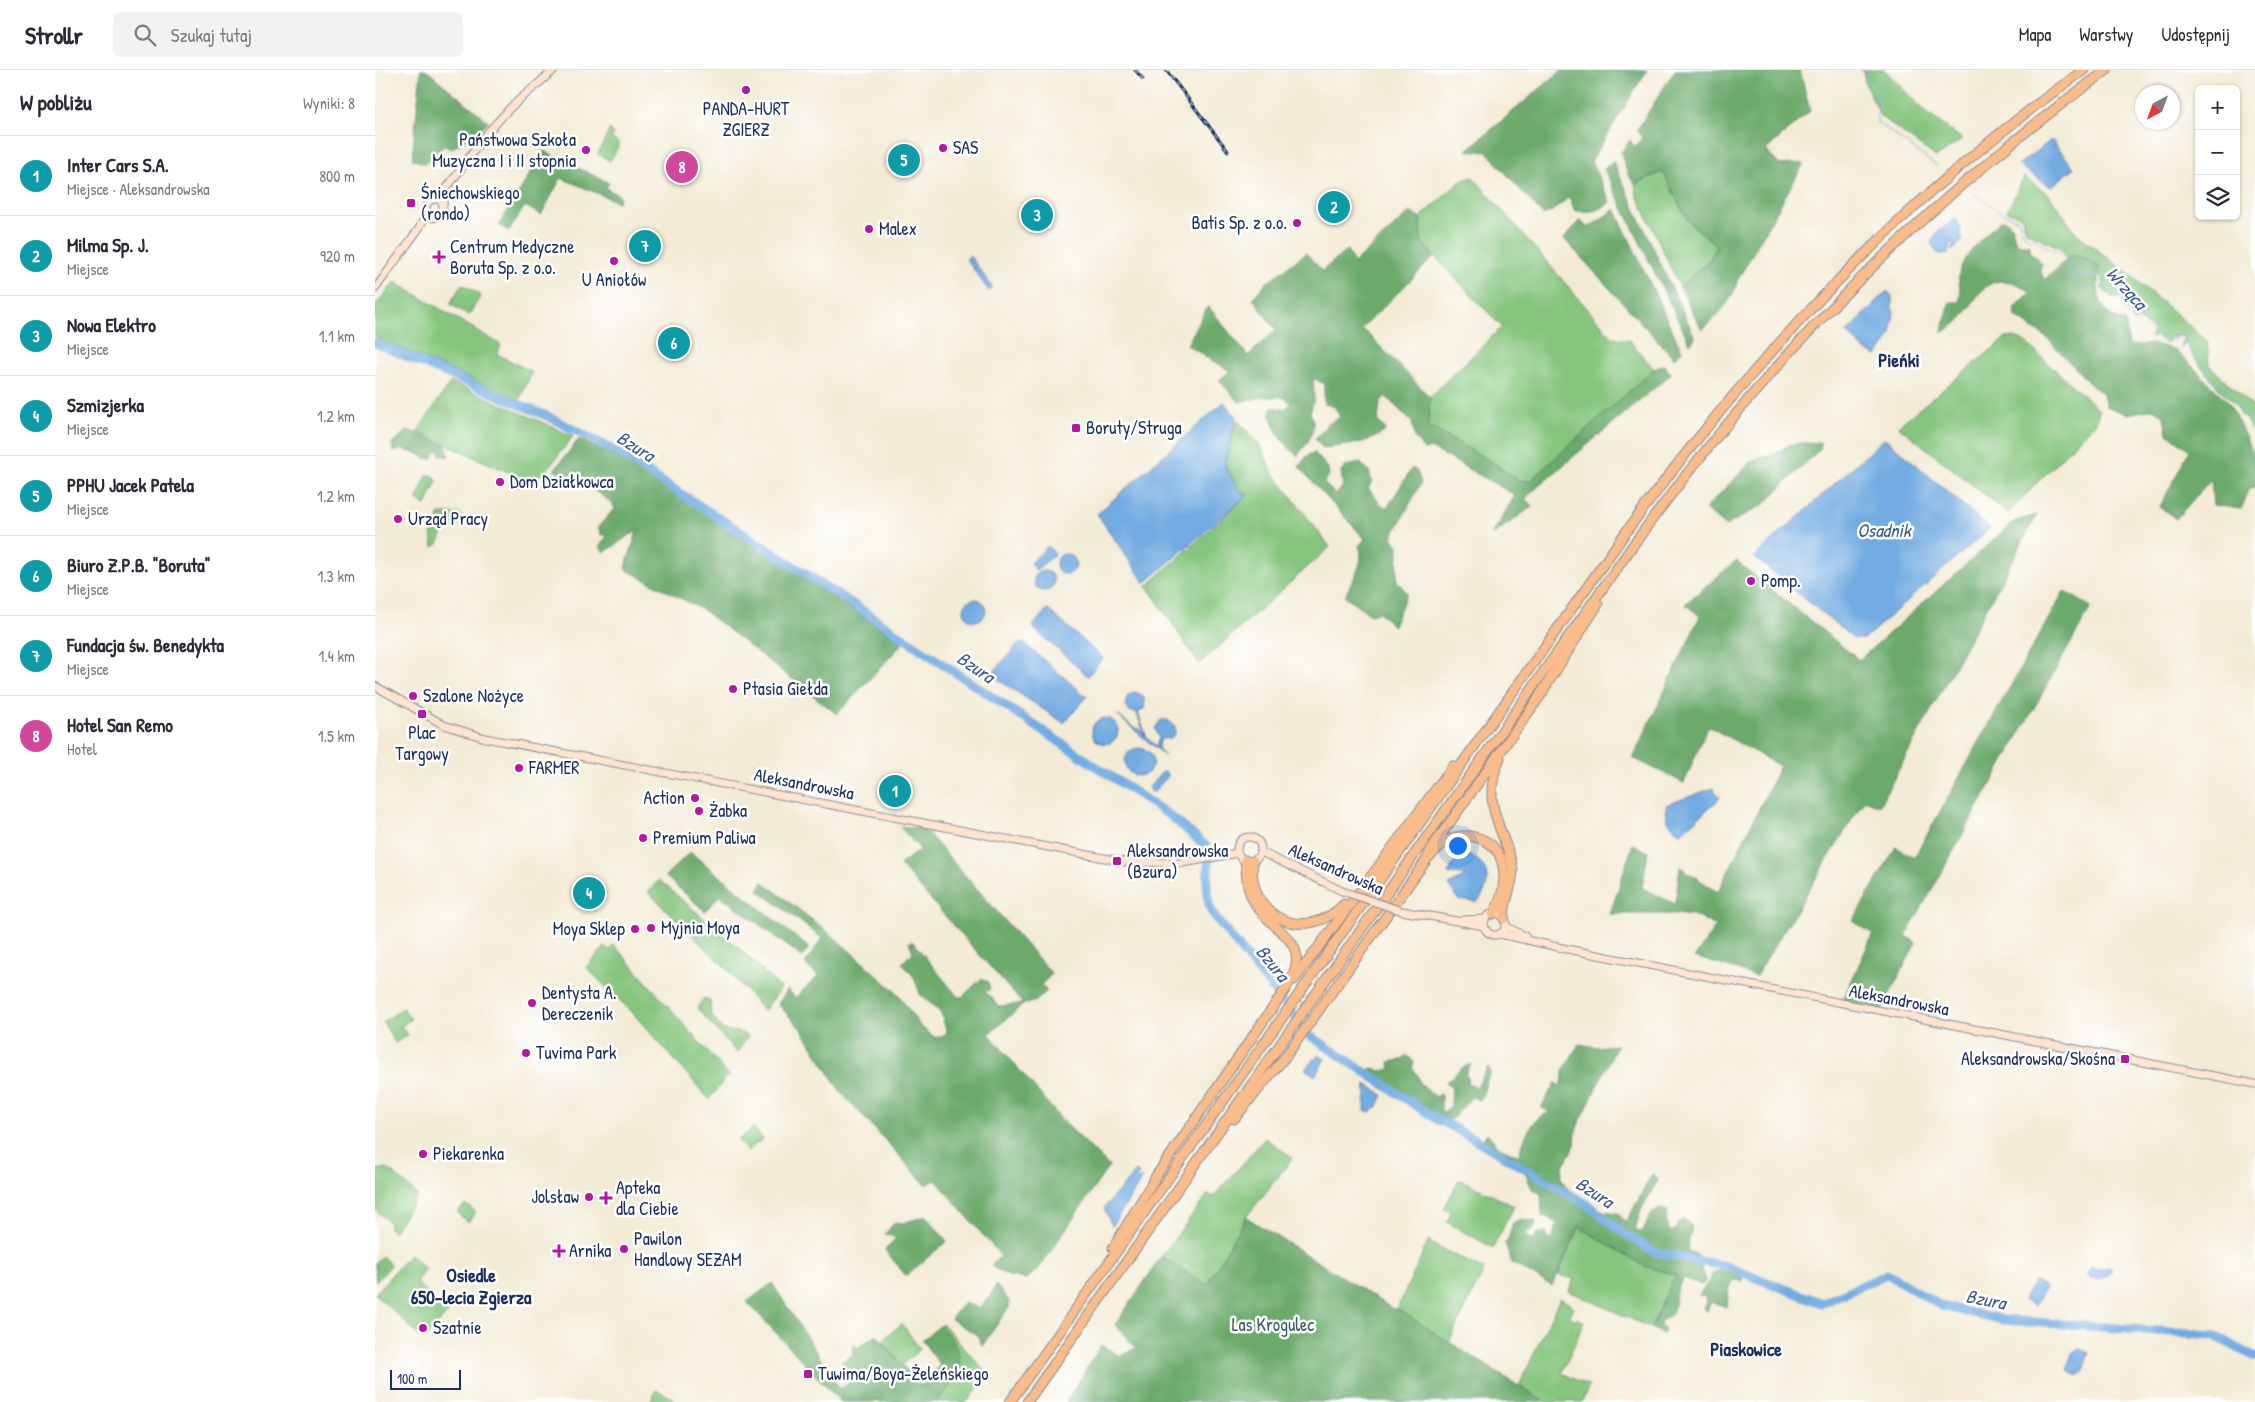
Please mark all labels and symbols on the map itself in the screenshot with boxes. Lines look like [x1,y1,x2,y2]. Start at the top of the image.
marker: PANDA-HURT ZGIERZ [740,84,752,96]
north arrow [2135,85,2180,130]
place label: PANDA-HURT ZGIERZ [703,96,790,142]
place label: Państwowa Szkoła Muzyczna I i II stopnia [432,127,576,173]
place label: SAS [953,135,978,160]
pin: 5 [888,141,920,179]
marker: SAS [937,142,949,154]
marker: Państwowa Szkoła Muzyczna I i II stopnia [580,144,592,156]
pin: 8 [666,148,698,186]
place label: Śniechowskiego (rondo) [421,180,520,226]
pin: 2 [1318,188,1350,226]
pin: 3 [1021,196,1053,234]
marker: Śniechowskiego (rondo) [405,197,417,209]
place label: Batis Sp. z o.o. [1192,210,1287,235]
place label: Malex [879,216,917,241]
marker: Batis Sp. z o.o. [1291,217,1303,229]
marker: Malex [863,223,875,235]
pin: 7 [629,227,661,265]
place label: Centrum Medyczne Boruta Sp. z o.o. [450,234,574,280]
marker: Centrum Medyczne Boruta Sp. z o.o. [432,250,446,264]
marker: U Aniołów [608,255,620,267]
water label: Wrząca [2101,261,2155,317]
place label: U Aniołów [582,267,646,292]
pin: 6 [658,324,690,362]
district label: Pieńki [1878,347,1920,373]
place label: Boruty/Struga [1086,415,1182,440]
marker: Boruty/Struga [1070,422,1082,434]
water label: Bzura [612,424,662,469]
place label: Dom Działkowca [510,469,613,494]
marker: Dom Działkowca [494,476,506,488]
place label: Urząd Pracy [408,506,488,531]
marker: Urząd Pracy [392,513,404,525]
water label: Osadnik [1857,517,1913,543]
place label: Pomp. [1761,568,1801,593]
marker: Pomp. [1745,575,1757,587]
water label: Bzura [952,645,1002,690]
place label: Ptasia Giełda [743,676,828,701]
place label: Szalone Nożyce [423,683,524,708]
marker: Ptasia Giełda [727,683,739,695]
marker: Szalone Nożyce [407,690,419,702]
marker: Plac Targowy [416,708,428,720]
place label: Plac Targowy [395,720,449,766]
place label: FARMER [528,755,580,780]
marker: FARMER [513,762,525,774]
street label: Aleksandrowska [752,762,856,805]
pin: 1 [879,772,911,810]
place label: Action [644,785,685,810]
marker: Action [689,792,701,804]
place label: Żabka [709,798,747,823]
marker: Żabka [693,805,705,817]
place label: Premium Paliwa [653,825,756,850]
marker: Premium Paliwa [637,832,649,844]
your location [1445,833,1471,859]
street label: Aleksandrowska [1285,837,1388,901]
place label: Aleksandrowska (Bzura) [1127,838,1228,884]
marker: Aleksandrowska (Bzura) [1111,855,1123,867]
pin: 4 [573,874,605,912]
place label: Myjnia Moya [661,915,740,940]
place label: Moya Sklep [553,916,625,941]
marker: Myjnia Moya [645,922,657,934]
marker: Moya Sklep [629,923,641,935]
water label: Bzura [1250,939,1297,989]
street label: Aleksandrowska [1847,978,1951,1021]
place label: Dentysta A. Dereczenik [542,980,617,1026]
marker: Dentysta A. Dereczenik [526,997,538,1009]
place label: Tuvima Park [536,1040,617,1065]
place label: Aleksandrowska/Skośna [1961,1046,2115,1071]
marker: Tuvima Park [520,1047,532,1059]
marker: Aleksandrowska/Skośna [2119,1053,2131,1065]
place label: Piekarenka [433,1141,504,1166]
marker: Piekarenka [417,1148,429,1160]
water label: Bzura [1571,1170,1621,1215]
place label: Apteka dla Ciebie [616,1175,679,1221]
place label: Jolsław [531,1184,579,1209]
marker: Jolsław [583,1191,595,1203]
marker: Apteka dla Ciebie [600,1192,612,1204]
place label: Pawilon Handlowy SEZAM [634,1226,742,1272]
place label: Arnika [569,1238,611,1263]
marker: Pawilon Handlowy SEZAM [618,1243,630,1255]
marker: Arnika [553,1245,565,1257]
district label: Osiedle 650-lecia Zgierza [411,1262,532,1311]
water label: Bzura [1964,1282,2011,1316]
park label: Las Krogulec [1232,1312,1314,1337]
place label: Szatnie [433,1315,482,1340]
marker: Szatnie [417,1322,429,1334]
district label: Piaskowice [1710,1336,1782,1362]
place label: Tuwima/Boya-Żeleńskiego [818,1361,988,1386]
scale bar [390,1367,461,1390]
marker: Tuwima/Boya-Żeleńskiego [802,1368,814,1380]

